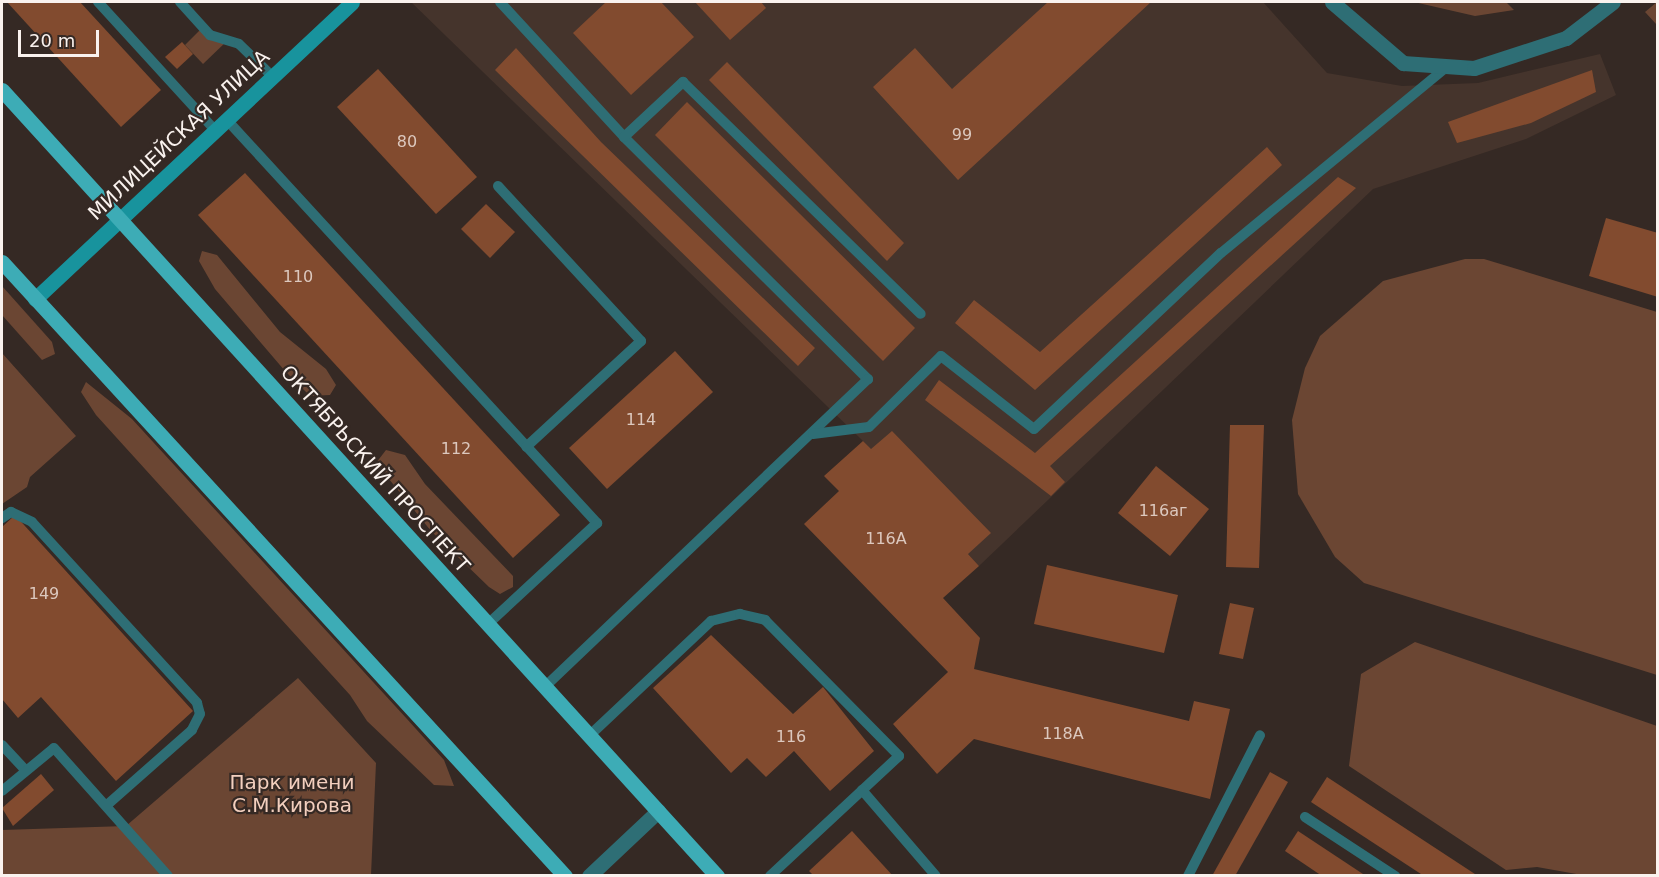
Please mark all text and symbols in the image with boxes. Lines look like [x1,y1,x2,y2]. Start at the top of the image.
scale bar [21,18,102,56]
text: 20 m [29,30,75,51]
street label: МИЛИЦЕЙСКАЯ УЛИЦА [83,45,275,225]
house number: 99 [952,125,972,145]
house number: 80 [397,132,417,152]
house number: 110 [283,267,313,287]
street label: ОКТЯБРЬСКИЙ ПРОСПЕКТ [275,360,475,578]
house number: 114 [626,410,656,430]
house number: 112 [441,439,471,459]
house number: 116аг [1139,501,1187,521]
house number: 116А [865,529,907,549]
house number: 149 [29,584,59,604]
house number: 118А [1042,724,1084,744]
house number: 116 [776,727,806,747]
park label: Парк имени С.М.Кирова [230,770,354,817]

